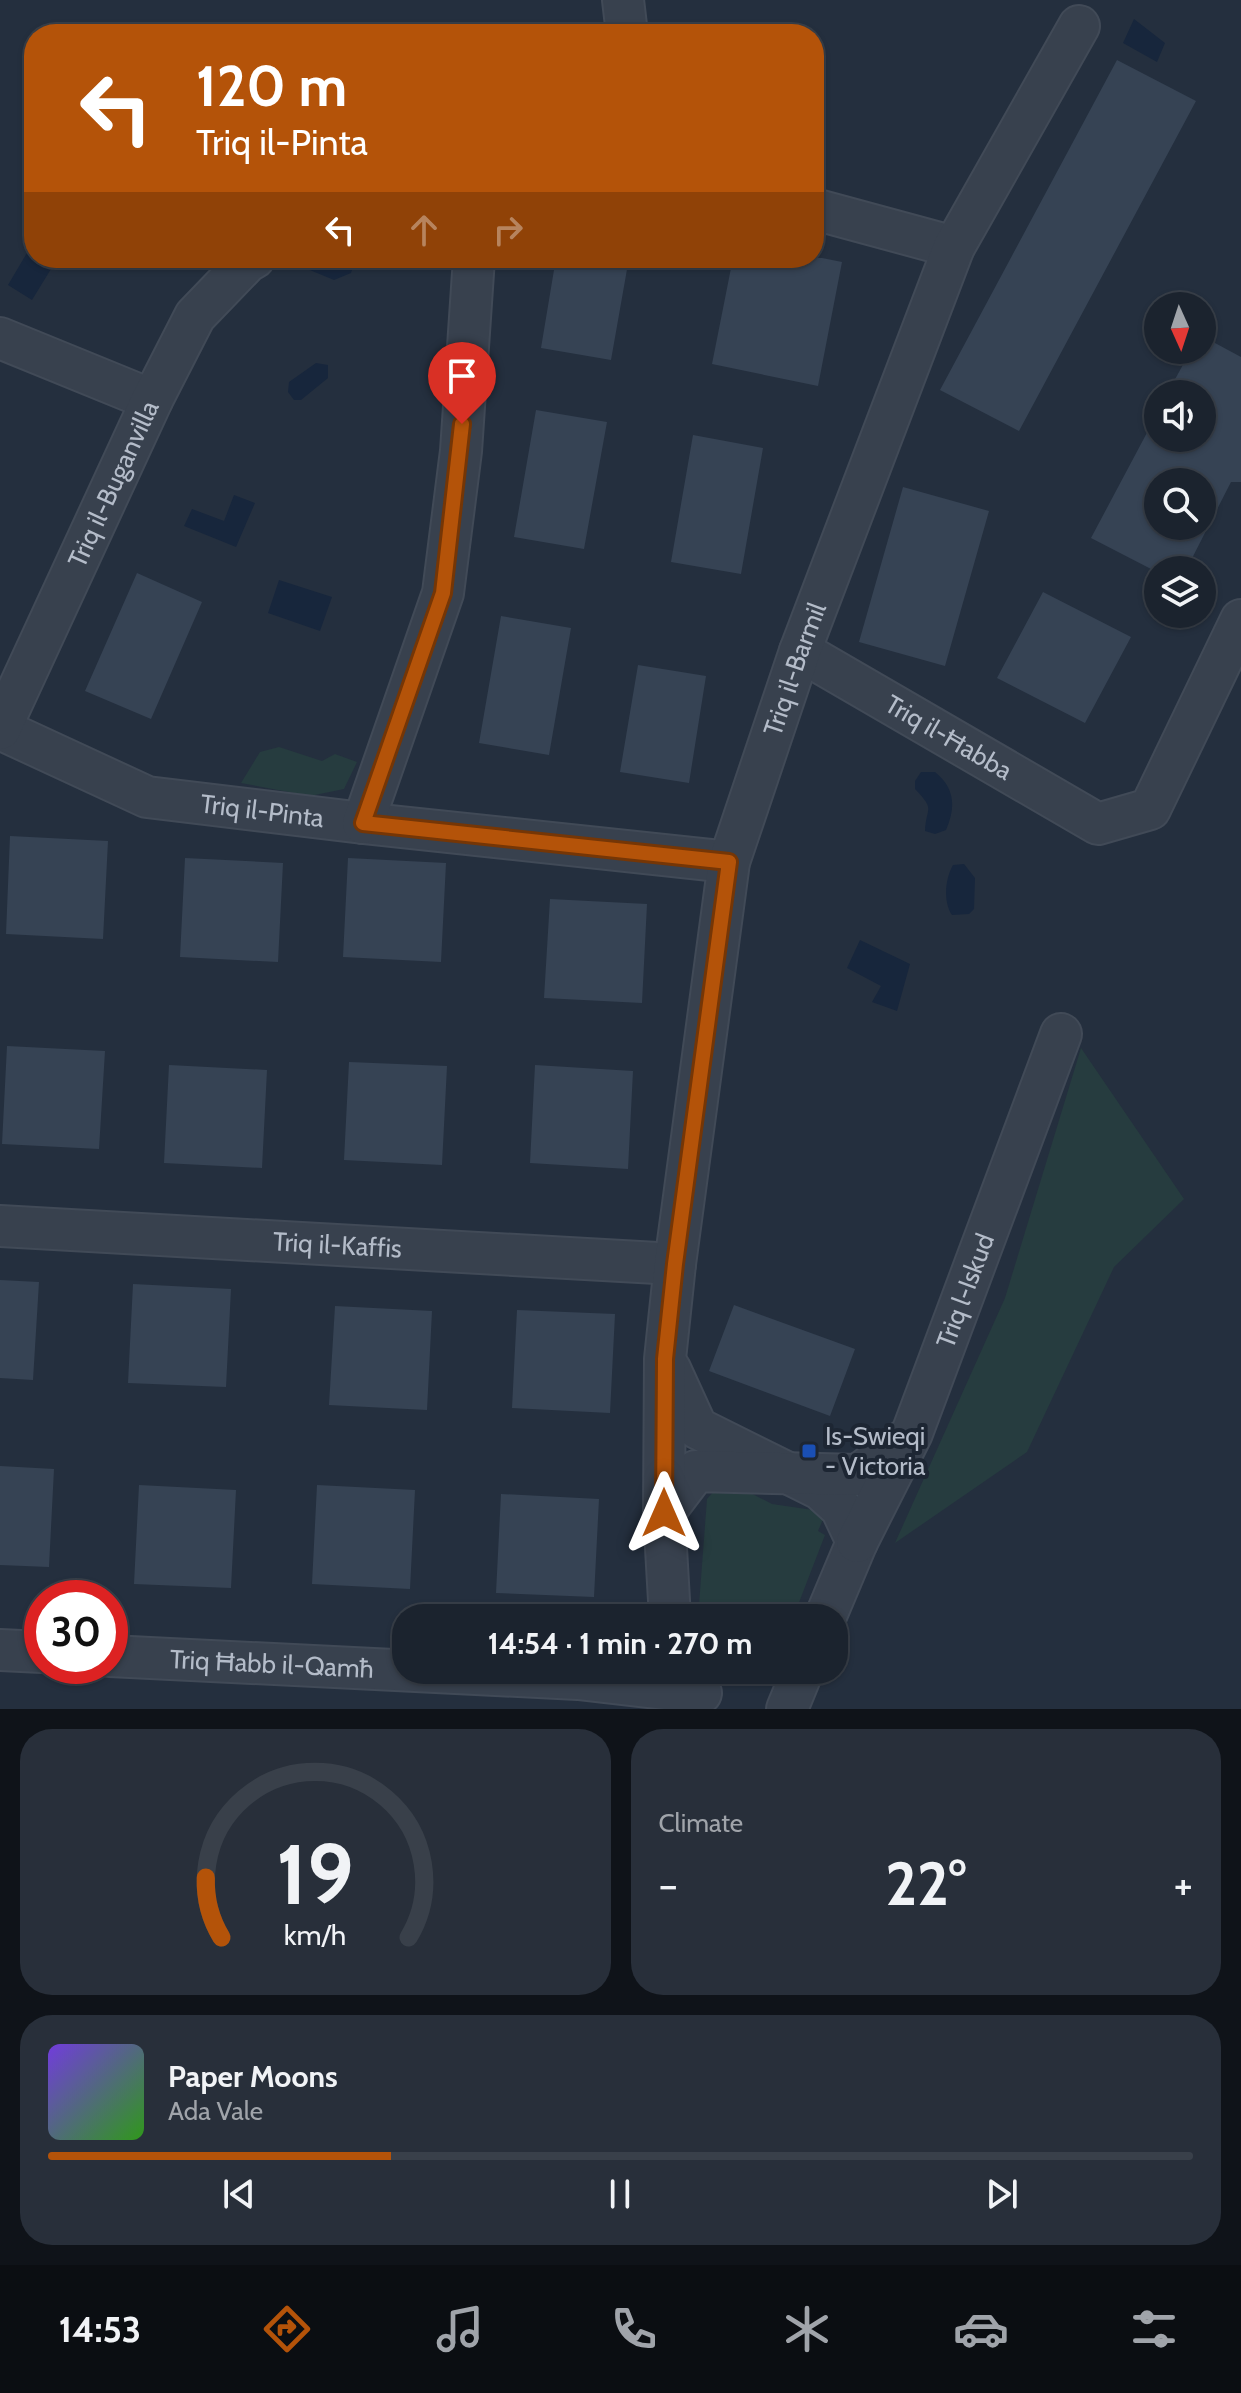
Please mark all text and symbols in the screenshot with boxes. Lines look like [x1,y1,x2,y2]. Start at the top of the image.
text: 120 m [196,52,347,120]
icon: left [64,56,168,160]
text: Triq il-Pinta [196,120,368,164]
icon: left [318,208,362,252]
icon: ahead [402,208,446,252]
icon: right [486,208,530,252]
north arrow [1144,292,1216,364]
map controls [1144,292,1216,628]
pin [428,342,496,424]
icon: arrive [440,354,484,398]
button: sound [1144,380,1216,452]
street label: Triq il-Buganvilla [61,395,166,572]
button: search [1144,468,1216,540]
button: layers [1144,556,1216,628]
street label: Triq il-Barmil [757,598,833,740]
street label: Triq il-Ħabba [879,688,1018,787]
street label: Triq il-Pinta [199,788,326,834]
street label: Triq il-Kaffis [272,1225,403,1265]
street label: Triq l-Iskud [929,1229,1001,1352]
place label: Is-Swieqi - Victoria [825,1420,926,1482]
marker: Is-Swieqi - Victoria [800,1442,818,1460]
position arrow [622,1471,706,1555]
speed limit sign: 30 [24,1580,128,1684]
text: 14:54 · 1 min · 270 m [488,1625,752,1662]
street label: Triq Ħabb il-Qamħ [169,1643,375,1685]
text: Climate [659,1807,743,1839]
text: 19 [277,1824,354,1925]
text: 22° [885,1847,966,1920]
text: − [659,1858,678,1911]
text: + [1174,1858,1193,1911]
text: km/h [284,1917,347,1952]
text: Paper Moons [168,2058,338,2095]
text: Ada Vale [168,2095,263,2127]
icon: previous [217,2172,261,2216]
icon: pause [598,2172,642,2216]
icon: next [980,2172,1024,2216]
icon: directions [259,2301,315,2357]
icon: music [432,2301,488,2357]
icon: phone [606,2301,662,2357]
icon: climate [779,2301,835,2357]
icon: car [953,2301,1009,2357]
icon: filters [1126,2301,1182,2357]
text: 14:53 [59,2307,141,2351]

